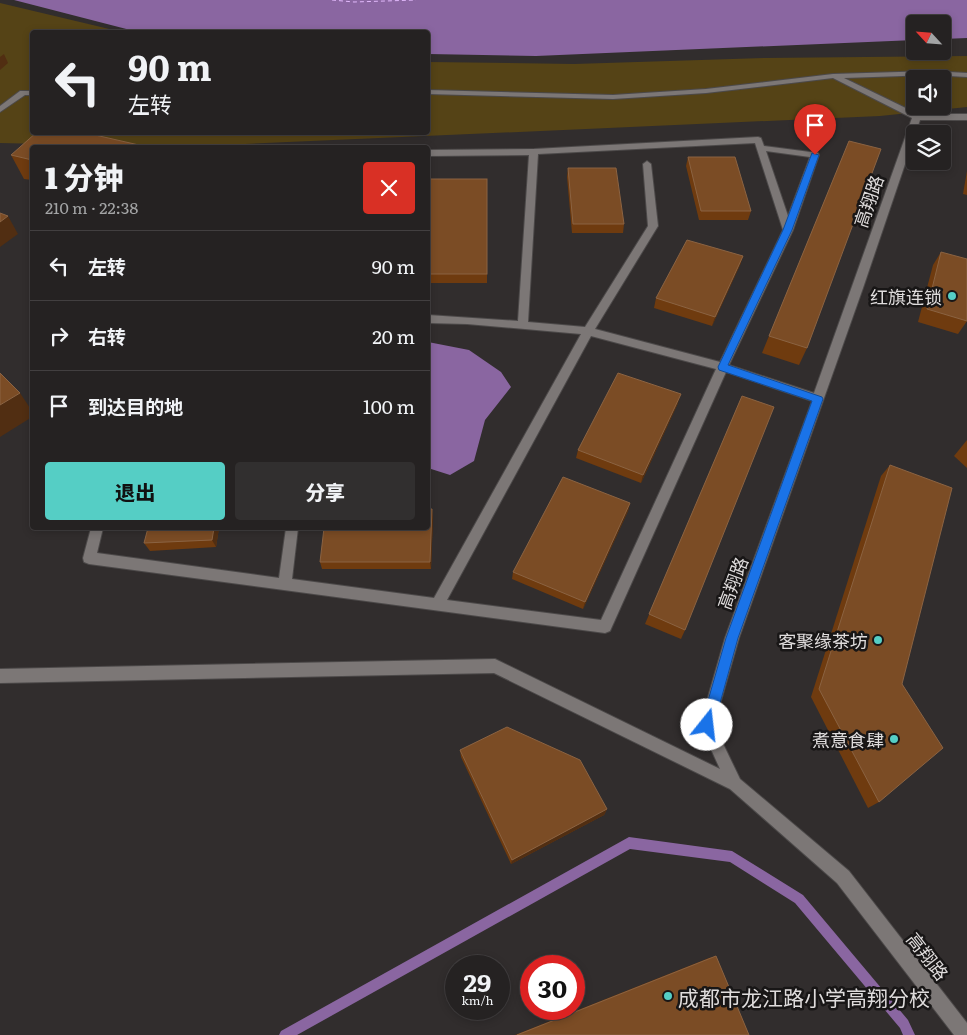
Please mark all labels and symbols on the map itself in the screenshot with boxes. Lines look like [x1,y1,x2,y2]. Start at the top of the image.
north arrow [906,15,951,60]
pin [794,104,836,155]
street label: 高翔路 [846,171,890,231]
place label: 红旗连锁 [870,283,942,310]
marker: 红旗连锁 [946,290,958,302]
street label: 高翔路 [710,553,754,613]
place label: 客聚缘茶坊 [778,627,868,654]
marker: 客聚缘茶坊 [872,634,884,646]
position arrow [680,698,732,750]
place label: 煮意食肆 [812,726,884,753]
marker: 煮意食肆 [888,733,900,745]
street label: 高翔路 [901,926,955,986]
speed limit sign: 30 [520,955,585,1020]
place label: 成都市龙江路小学高翔分校 [678,981,930,1012]
marker: 成都市龙江路小学高翔分校 [662,990,674,1002]

